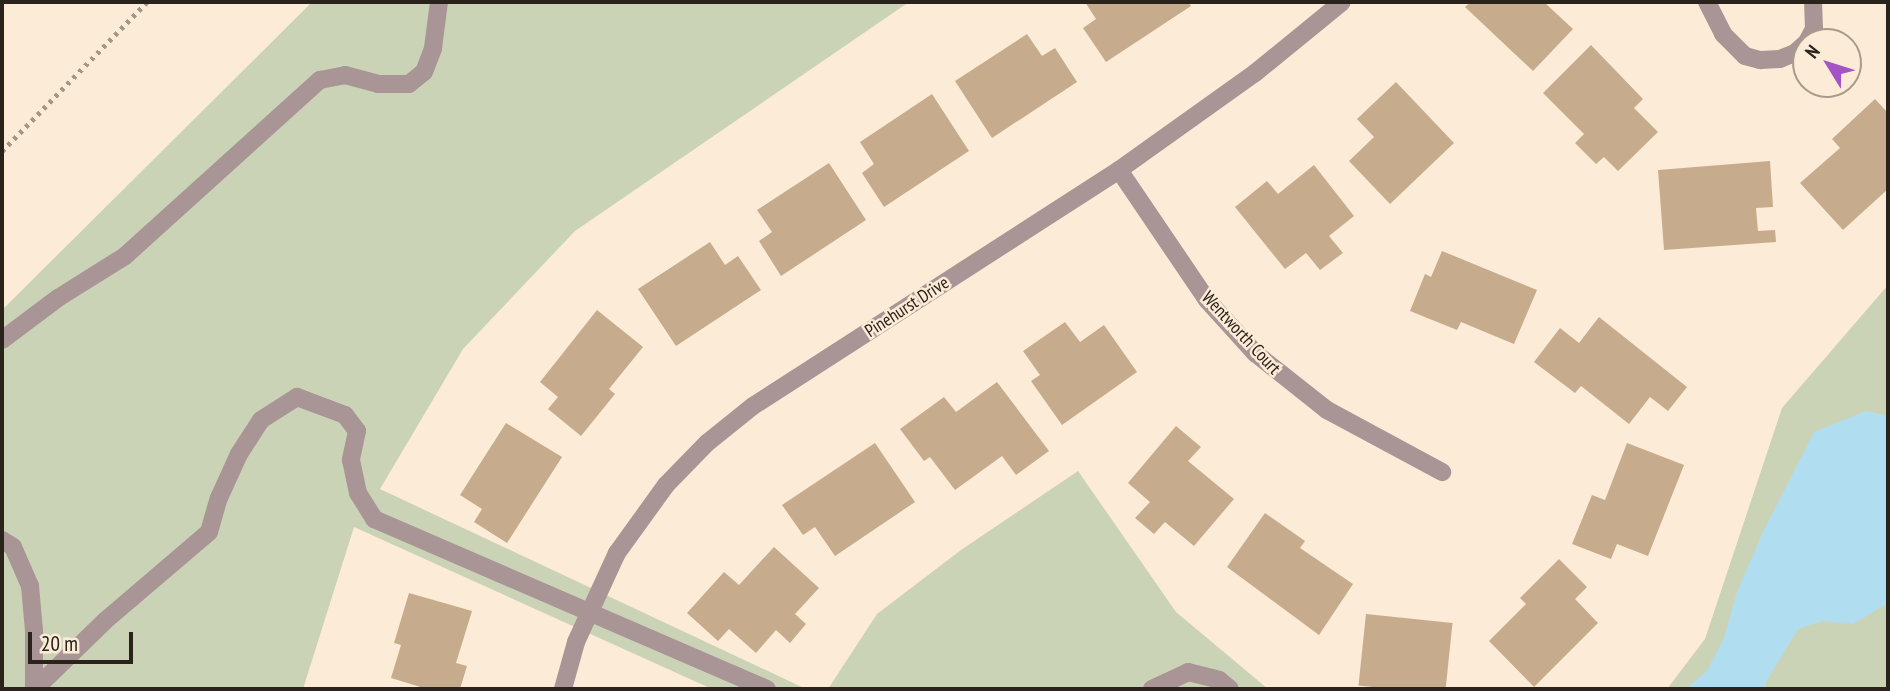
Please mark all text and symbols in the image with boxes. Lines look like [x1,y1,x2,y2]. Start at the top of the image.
north arrow [1792,28,1862,98]
text: N [1799,40,1825,63]
street label: Pinehurst Drive [861,272,953,342]
street label: Wentworth Court [1197,287,1285,379]
scale bar [32,618,136,662]
text: 20 m [41,630,78,657]

